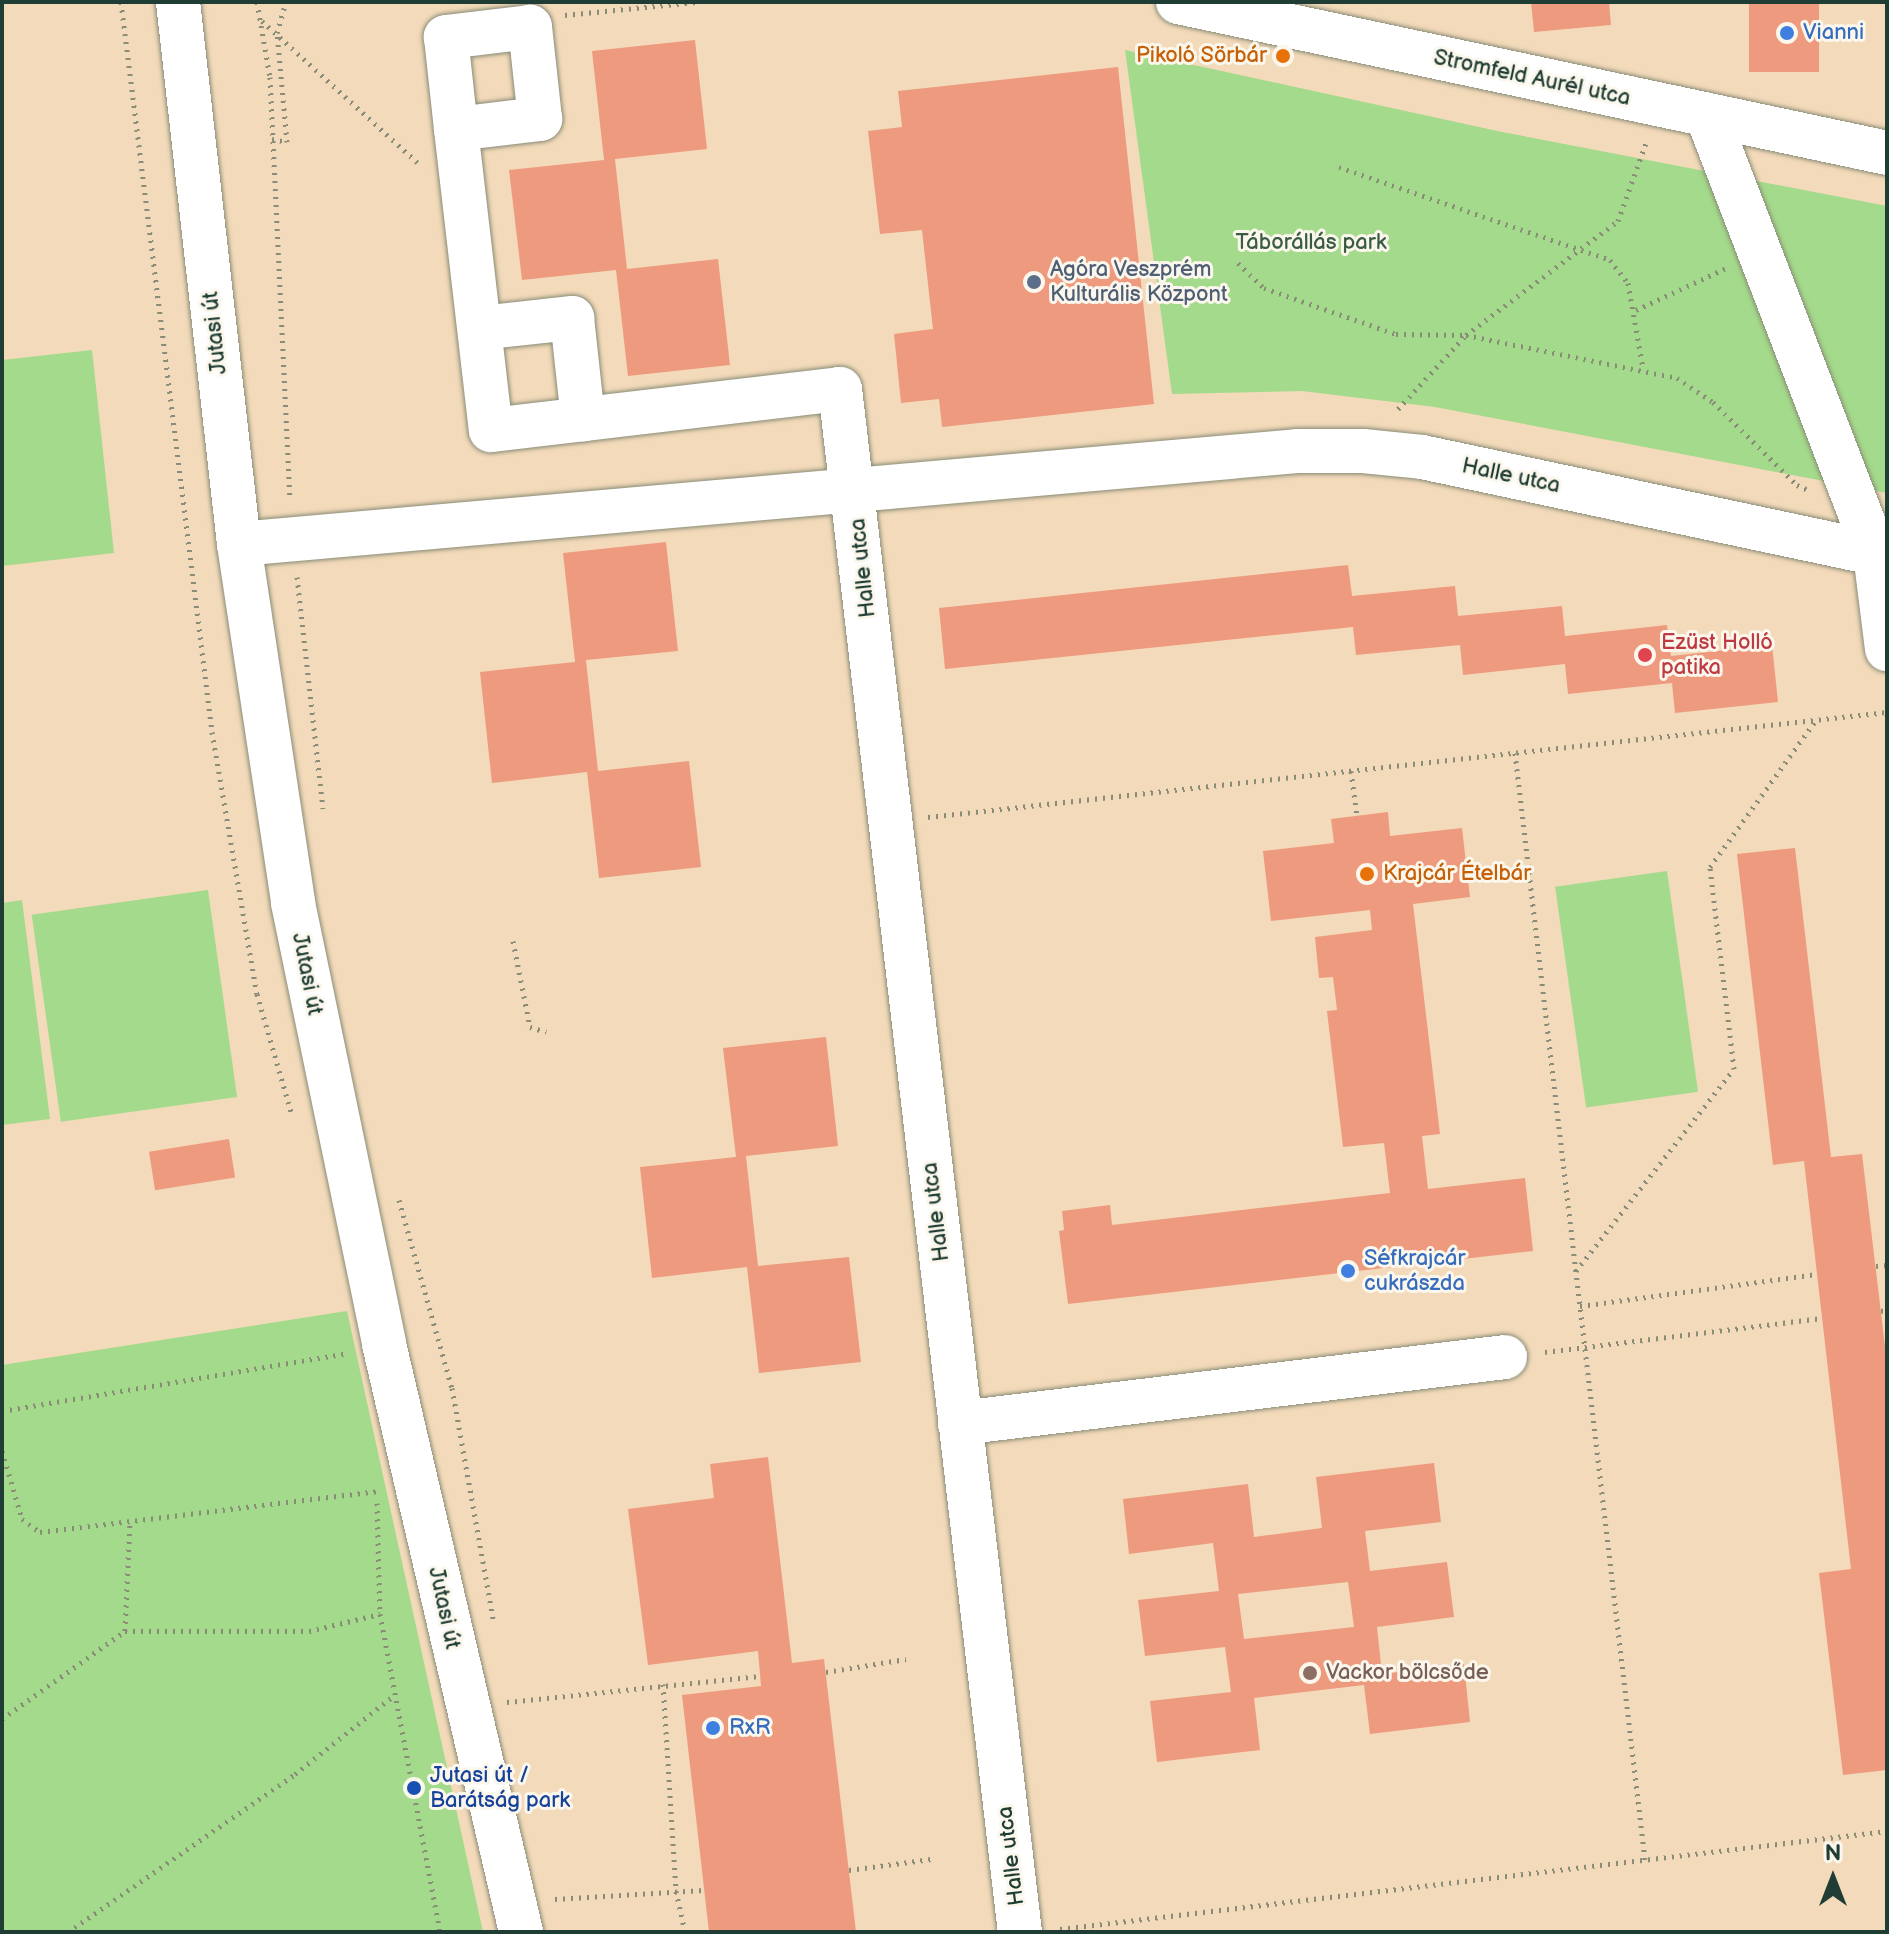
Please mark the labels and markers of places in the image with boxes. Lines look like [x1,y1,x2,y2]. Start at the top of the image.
place label: Vianni [1803,20,1864,46]
marker: Vianni [1778,24,1796,42]
place label: Pikoló Sörbár [1135,43,1267,69]
marker: Pikoló Sörbár [1274,47,1292,65]
place label: Agóra Veszprém Kulturális Központ [1050,256,1228,308]
marker: Agóra Veszprém Kulturális Központ [1025,273,1043,291]
place label: Ezüst Holló patika [1661,629,1773,680]
marker: Ezüst Holló patika [1636,646,1654,664]
place label: Krajcár Ételbár [1383,861,1531,887]
marker: Krajcár Ételbár [1358,865,1376,883]
place label: Séfkrajcár cukrászda [1364,1245,1465,1296]
marker: Séfkrajcár cukrászda [1339,1262,1357,1280]
place label: Vackor bölcsőde [1326,1660,1489,1686]
marker: Vackor bölcsőde [1301,1664,1319,1682]
place label: RxR [729,1715,771,1741]
marker: RxR [704,1719,722,1737]
place label: Jutasi út / Barátság park [430,1762,570,1814]
marker: Jutasi út / Barátság park [405,1779,423,1797]

